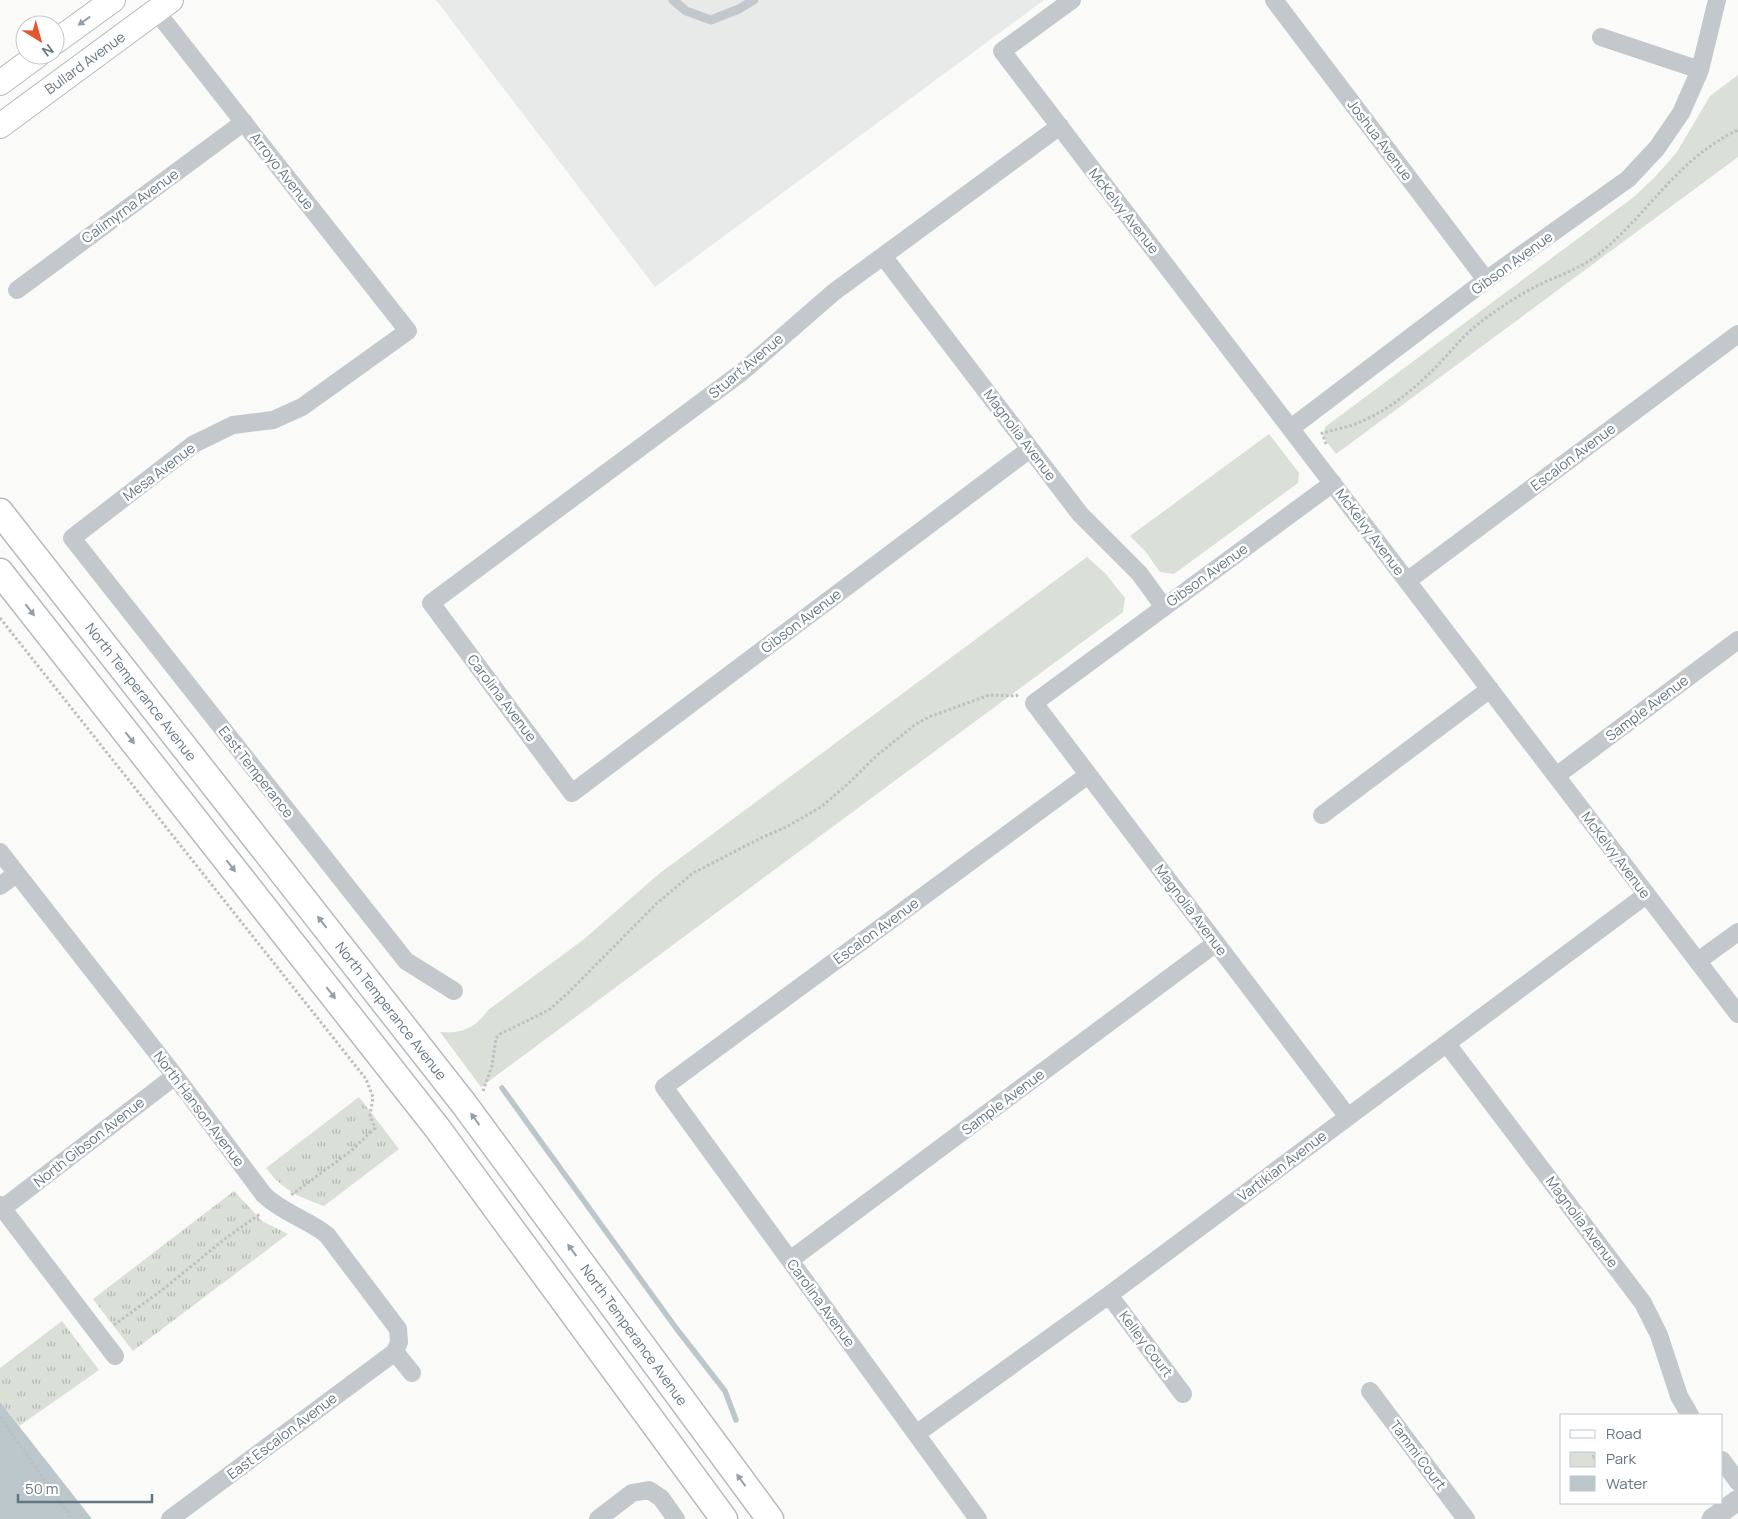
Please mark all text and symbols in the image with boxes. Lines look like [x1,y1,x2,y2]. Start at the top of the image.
north arrow [15,15,65,65]
one-way arrow [77,16,91,26]
street label: Bullard Avenue [41,27,129,98]
text: N [38,40,58,61]
street label: Joshua Avenue [1344,95,1417,184]
street label: Arroyo Avenue [246,128,318,213]
street label: Calimyrna Avenue [78,164,182,247]
street label: McKelvy Avenue [1085,164,1164,257]
street label: Gibson Avenue [1467,227,1556,299]
street label: Stuart Avenue [704,329,787,402]
street label: Magnolia Avenue [980,385,1061,484]
street label: Escalon Avenue [1526,418,1619,495]
street label: Mesa Avenue [119,438,199,505]
street label: McKelvy Avenue [1332,485,1409,579]
street label: Gibson Avenue [1162,539,1251,611]
street label: Gibson Avenue [757,584,845,657]
one-way arrow [25,603,36,616]
street label: North Temperance Avenue [81,619,201,765]
street label: Carolina Avenue [463,650,541,745]
street label: Sample Avenue [1602,670,1692,745]
street label: East Temperance [215,722,298,822]
one-way arrow [125,731,136,744]
street label: McKelvy Avenue [1578,808,1655,902]
one-way arrow [225,859,236,872]
street label: Magnolia Avenue [1151,860,1232,959]
street label: Escalon Avenue [829,893,922,968]
one-way arrow [316,916,327,929]
street label: North Temperance Avenue [331,938,451,1084]
one-way arrow [326,987,337,1000]
street label: North Hanson Avenue [150,1047,249,1170]
street label: Sample Avenue [958,1064,1048,1139]
street label: North Gibson Avenue [29,1092,148,1191]
one-way arrow [470,1113,481,1126]
street label: Vartikian Avenue [1233,1126,1330,1205]
street label: Magnolia Avenue [1542,1172,1623,1271]
one-way arrow [567,1243,577,1257]
street label: Carolina Avenue [783,1255,860,1350]
street label: North Temperance Avenue [577,1260,692,1409]
street label: Kelley Court [1115,1307,1178,1381]
street label: East Escalon Avenue [223,1388,340,1483]
legend [1560,1414,1723,1504]
street label: Tammi Court [1386,1416,1451,1494]
text: Road [1606,1423,1642,1444]
text: Park [1606,1448,1636,1469]
scale bar [18,1472,151,1504]
one-way arrow [736,1473,746,1487]
text: Water [1606,1473,1648,1494]
text: 50 m [25,1478,59,1499]

